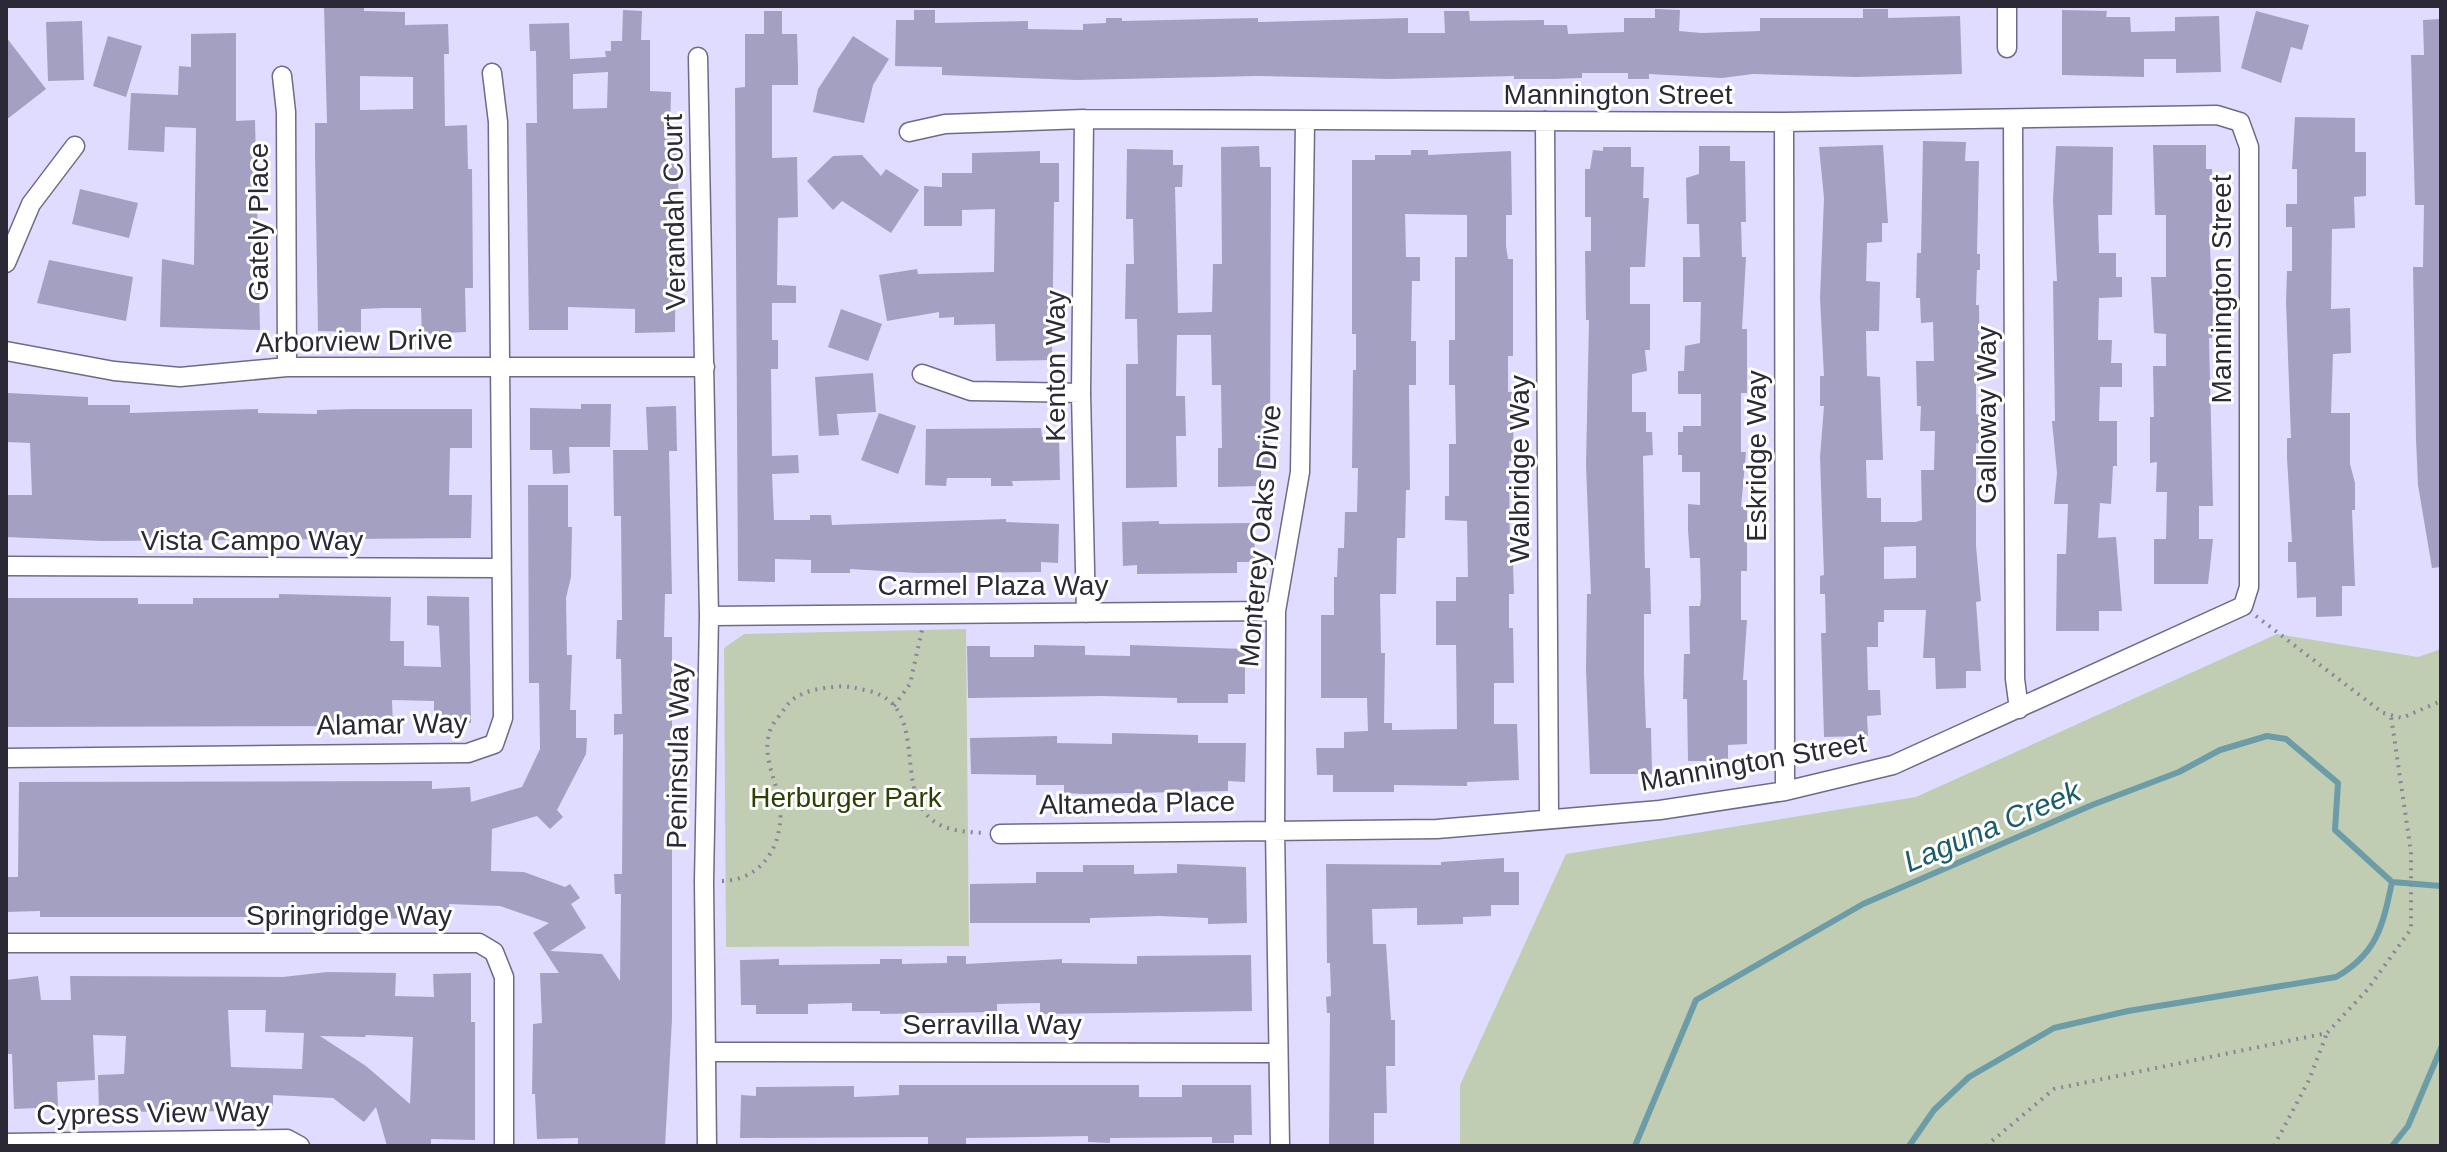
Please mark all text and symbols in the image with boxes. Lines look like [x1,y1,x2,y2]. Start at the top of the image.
street label: Mannington Street [1504,79,1733,110]
street label: Verandah Court [657,113,691,310]
street label: Gately Place [243,143,274,301]
street label: Mannington Street [2206,174,2237,403]
street label: Kenton Way [1040,290,1071,442]
street label: Arborview Drive [255,324,453,358]
street label: Galloway Way [1971,326,2002,504]
street label: Eskridge Way [1741,370,1772,542]
street label: Walbridge Way [1504,375,1535,563]
street label: Monterey Oaks Drive [1233,404,1287,668]
street label: Vista Campo Way [141,525,363,556]
street label: Carmel Plaza Way [878,570,1108,601]
street label: Peninsula Way [661,663,695,849]
street label: Alamar Way [316,707,468,741]
street label: Mannington Street [1638,727,1869,797]
water label: Laguna Creek [1899,773,2087,878]
park label: Herburger Park [750,782,943,813]
street label: Altameda Place [1039,786,1235,820]
street label: Springridge Way [246,900,452,931]
street label: Serravilla Way [902,1009,1082,1040]
street label: Cypress View Way [36,1095,270,1131]

